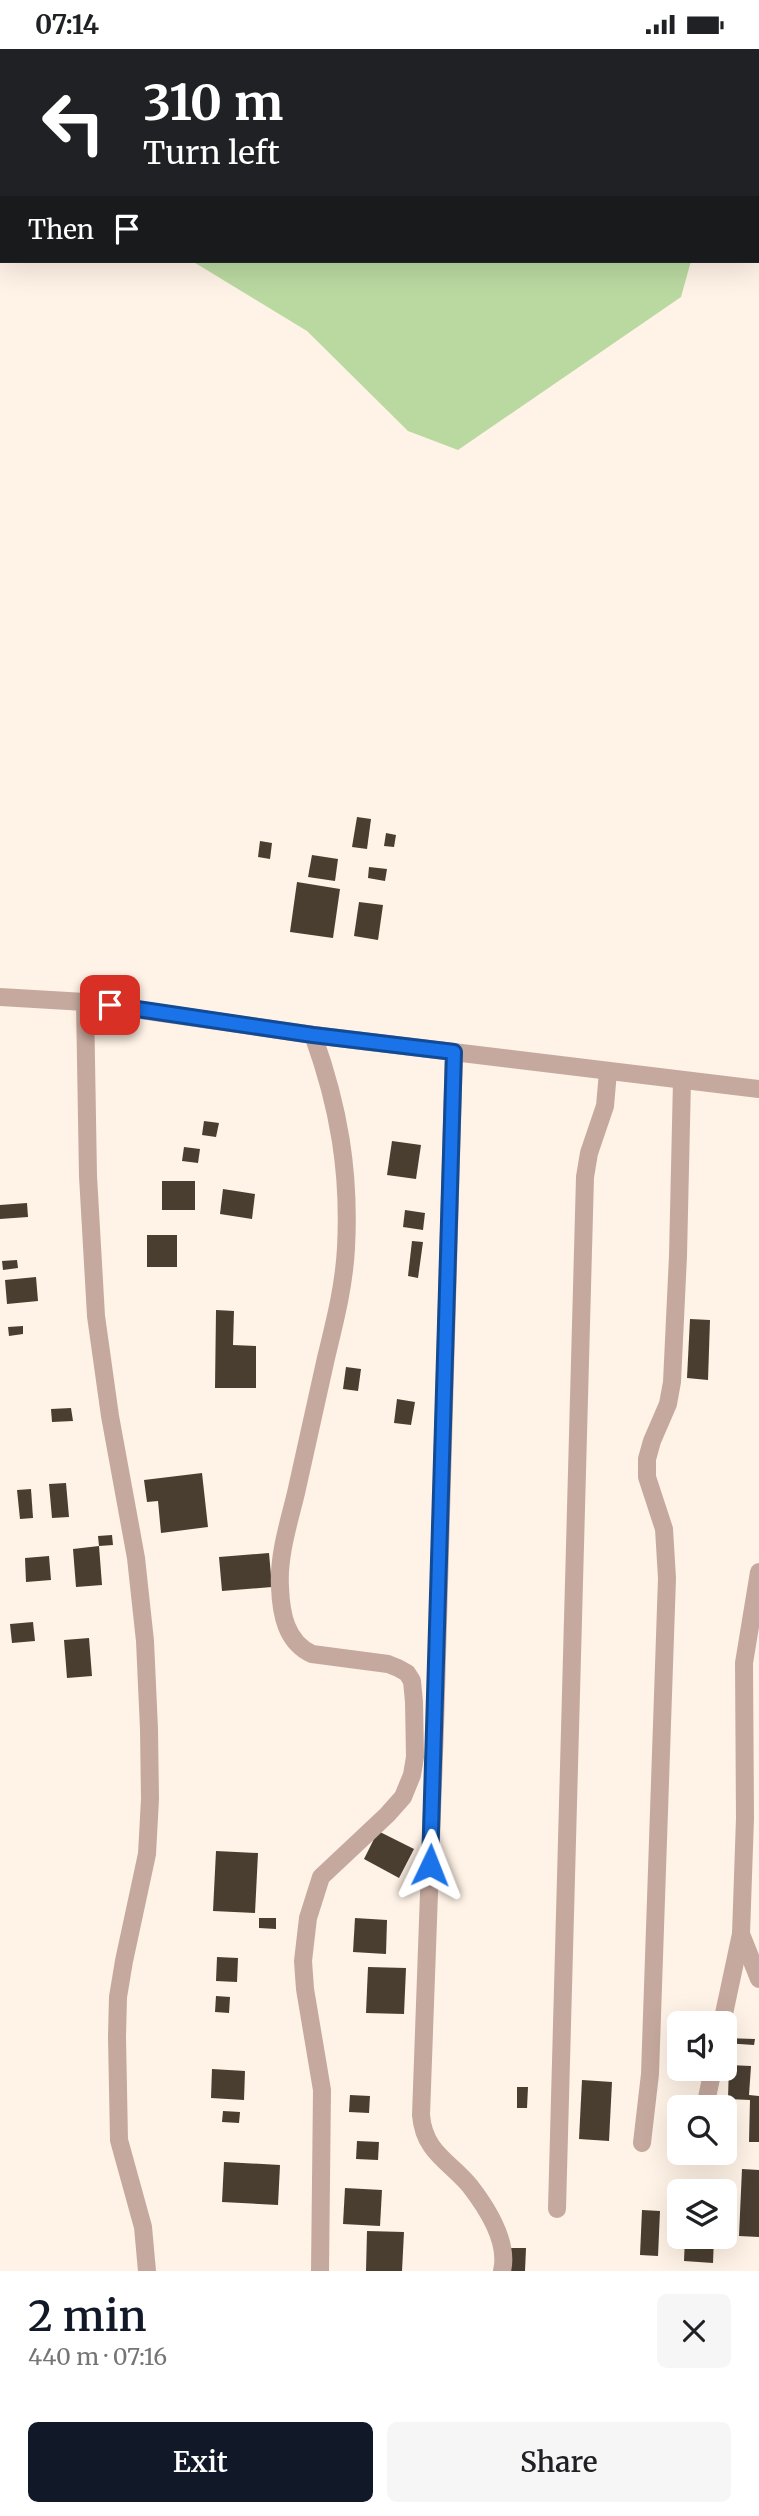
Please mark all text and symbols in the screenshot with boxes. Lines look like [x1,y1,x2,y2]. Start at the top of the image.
text: 07:14 [35,8,99,41]
text: 310 m [143,72,283,133]
icon: left [28,77,119,168]
text: Turn left [143,133,280,173]
icon: arrive [108,210,146,248]
text: Then [28,213,94,246]
pin [80,975,140,1035]
icon: arrive [91,986,129,1024]
position arrow [393,1828,467,1902]
map controls [667,2011,737,2249]
button: sound [667,2011,737,2081]
button: search [667,2095,737,2165]
button: layers [667,2179,737,2249]
text: 2 min [28,2290,147,2342]
button: close [657,2294,731,2368]
text: 440 m · 07:16 [28,2342,167,2371]
button: Exit [28,2422,373,2502]
button: Share [387,2422,731,2502]

